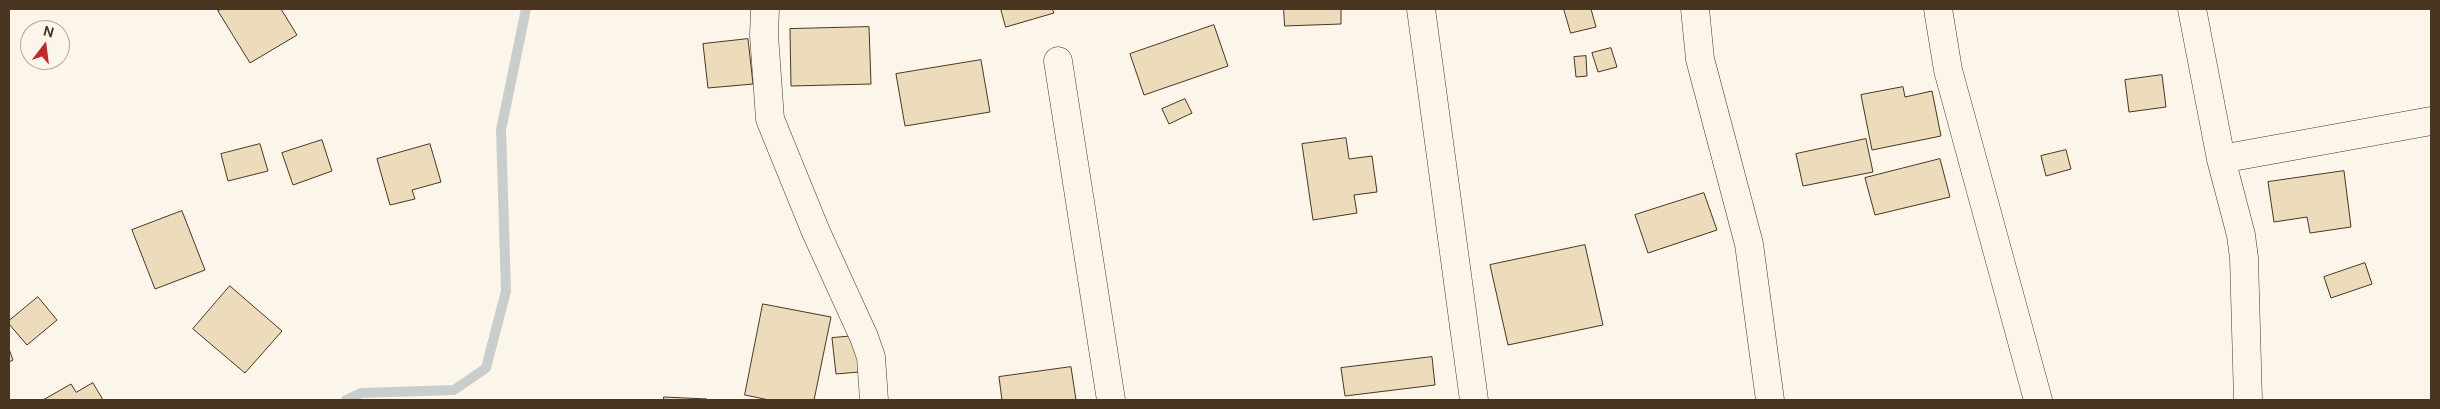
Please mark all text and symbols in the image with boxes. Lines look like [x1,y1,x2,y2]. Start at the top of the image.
north arrow [20,20,70,70]
text: N [41,21,56,41]

